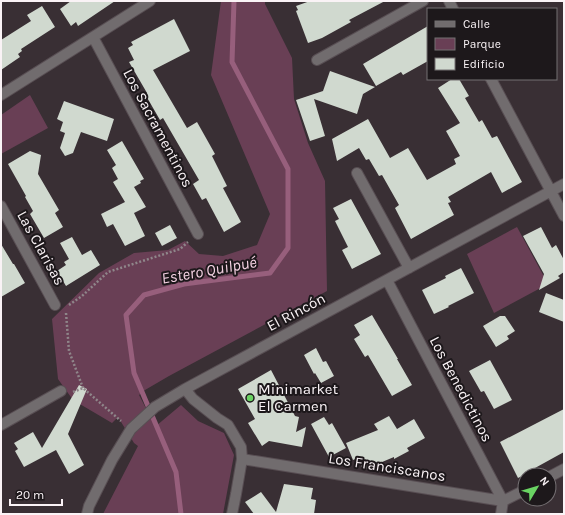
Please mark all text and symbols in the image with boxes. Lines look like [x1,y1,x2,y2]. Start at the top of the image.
legend [427,8,557,80]
text: Calle [463,17,490,31]
text: Parque [463,37,501,51]
text: Edificio [463,57,504,71]
street label: Los Sacramentinos [119,66,197,190]
street label: Las Clarisas [13,208,69,288]
water label: Estero Quilpué [160,252,259,288]
street label: El Rincón [264,289,328,335]
street label: Los Benedictinos [426,333,496,445]
place label: Minimarket El Carmen [258,380,339,415]
marker: Minimarket El Carmen [245,393,255,403]
street label: Los Franciscanos [327,449,447,485]
north arrow [517,467,557,507]
text: N [537,474,552,488]
scale bar [10,481,62,507]
text: 20 m [16,488,44,502]

